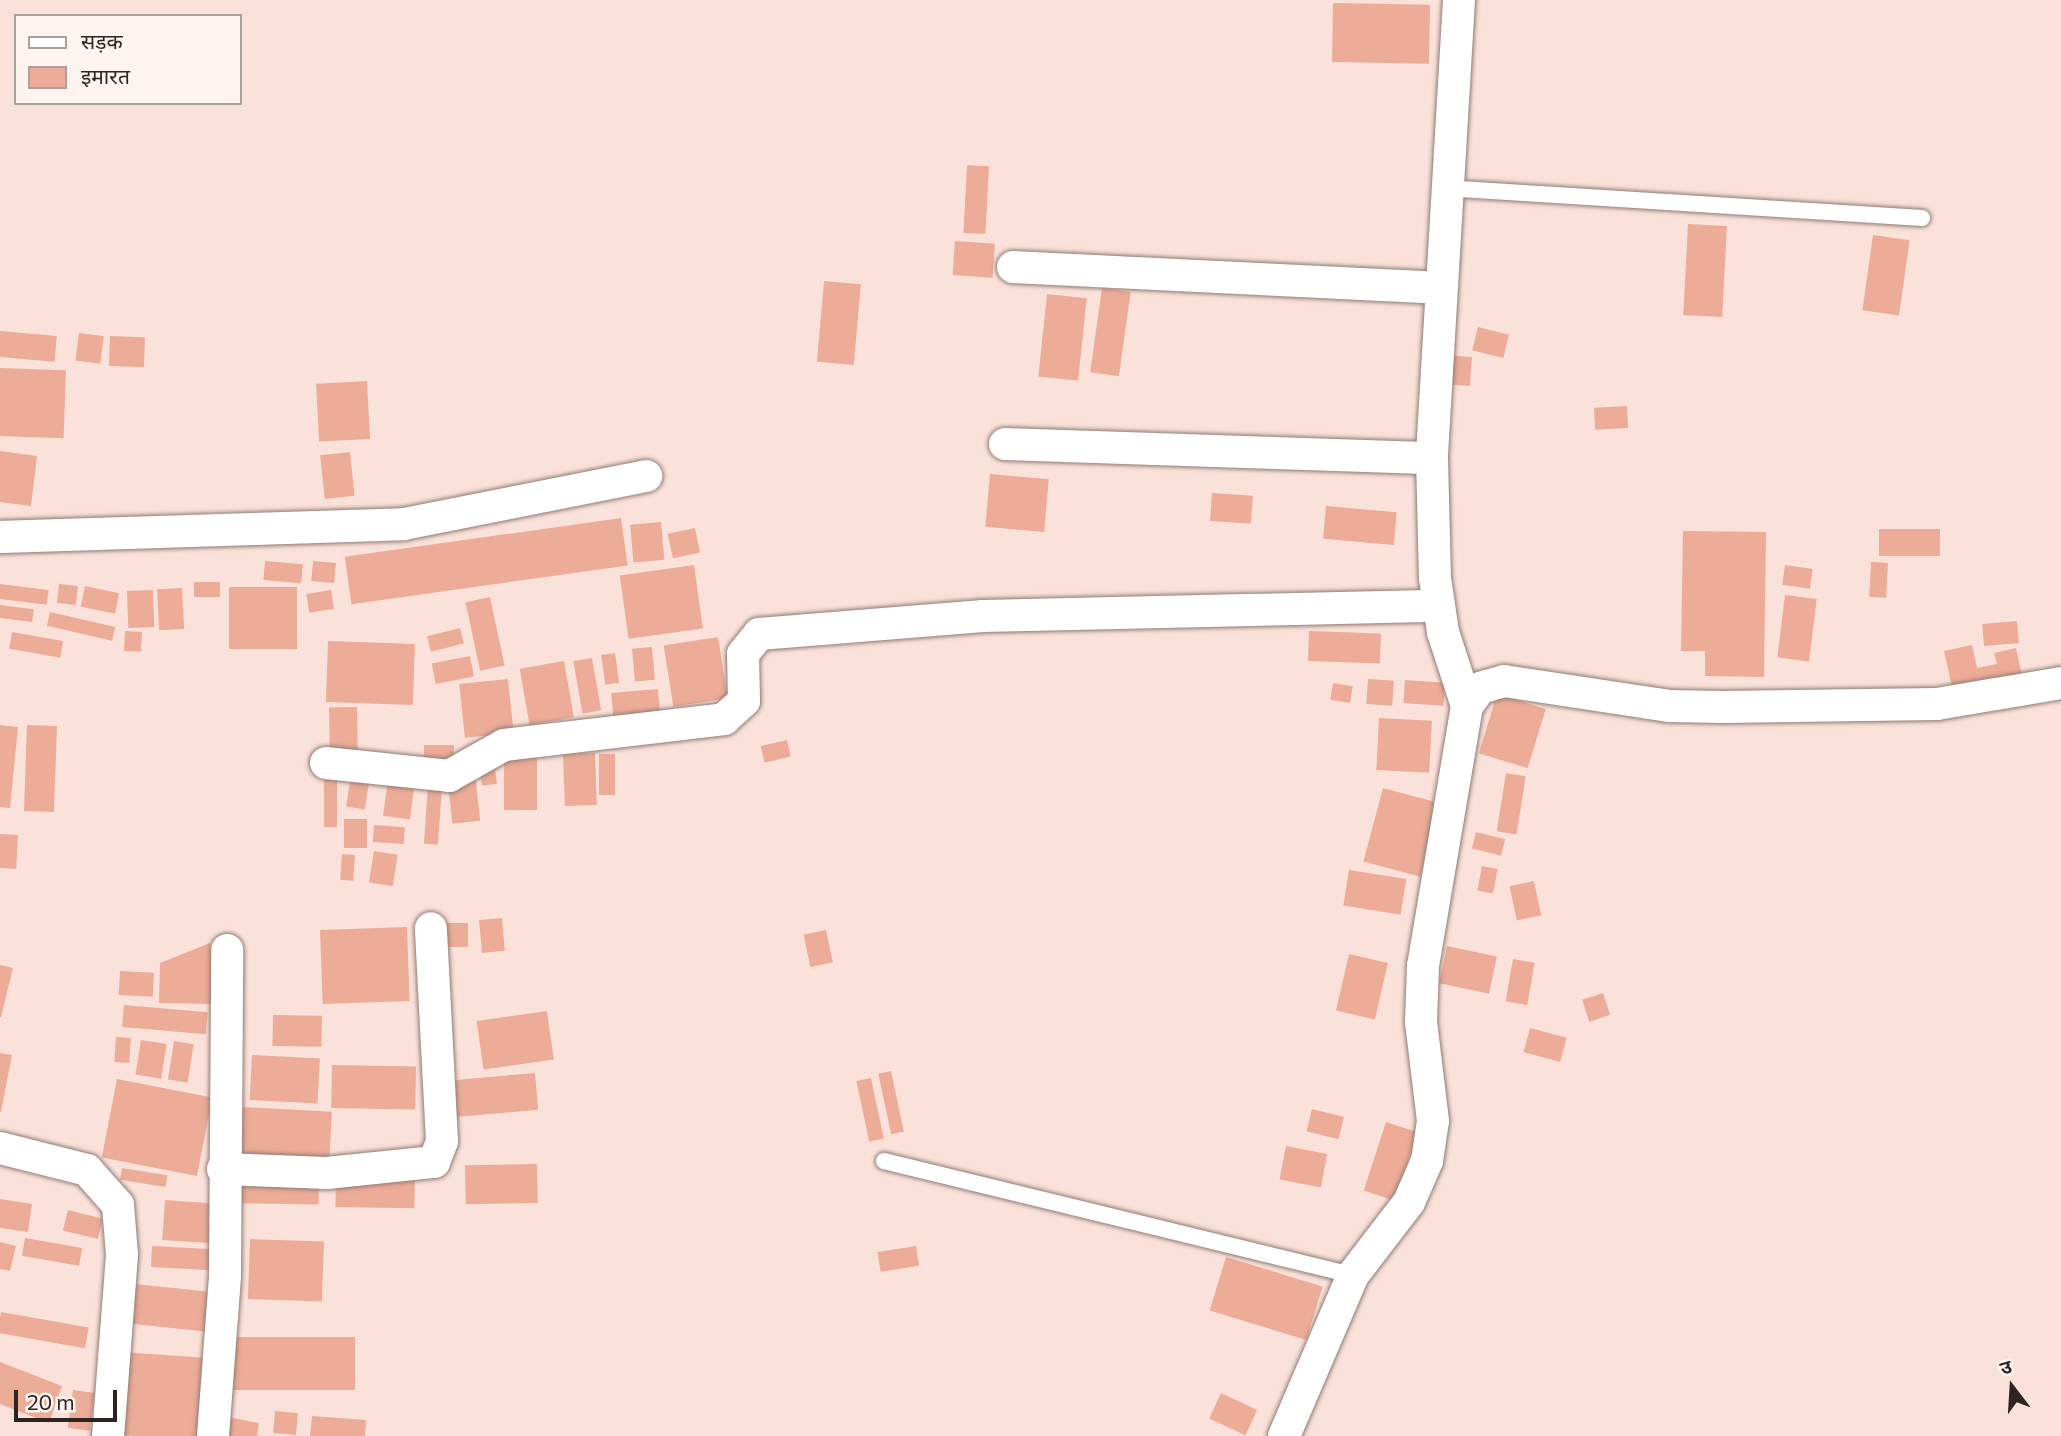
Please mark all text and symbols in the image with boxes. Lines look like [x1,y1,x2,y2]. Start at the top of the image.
legend [14,14,242,105]
text: सड़क [81,28,123,53]
text: इमारत [81,63,130,88]
north arrow [1977,1352,2047,1422]
text: उ [1997,1354,2014,1379]
scale bar [18,1376,121,1420]
text: 20 m [27,1389,75,1414]

